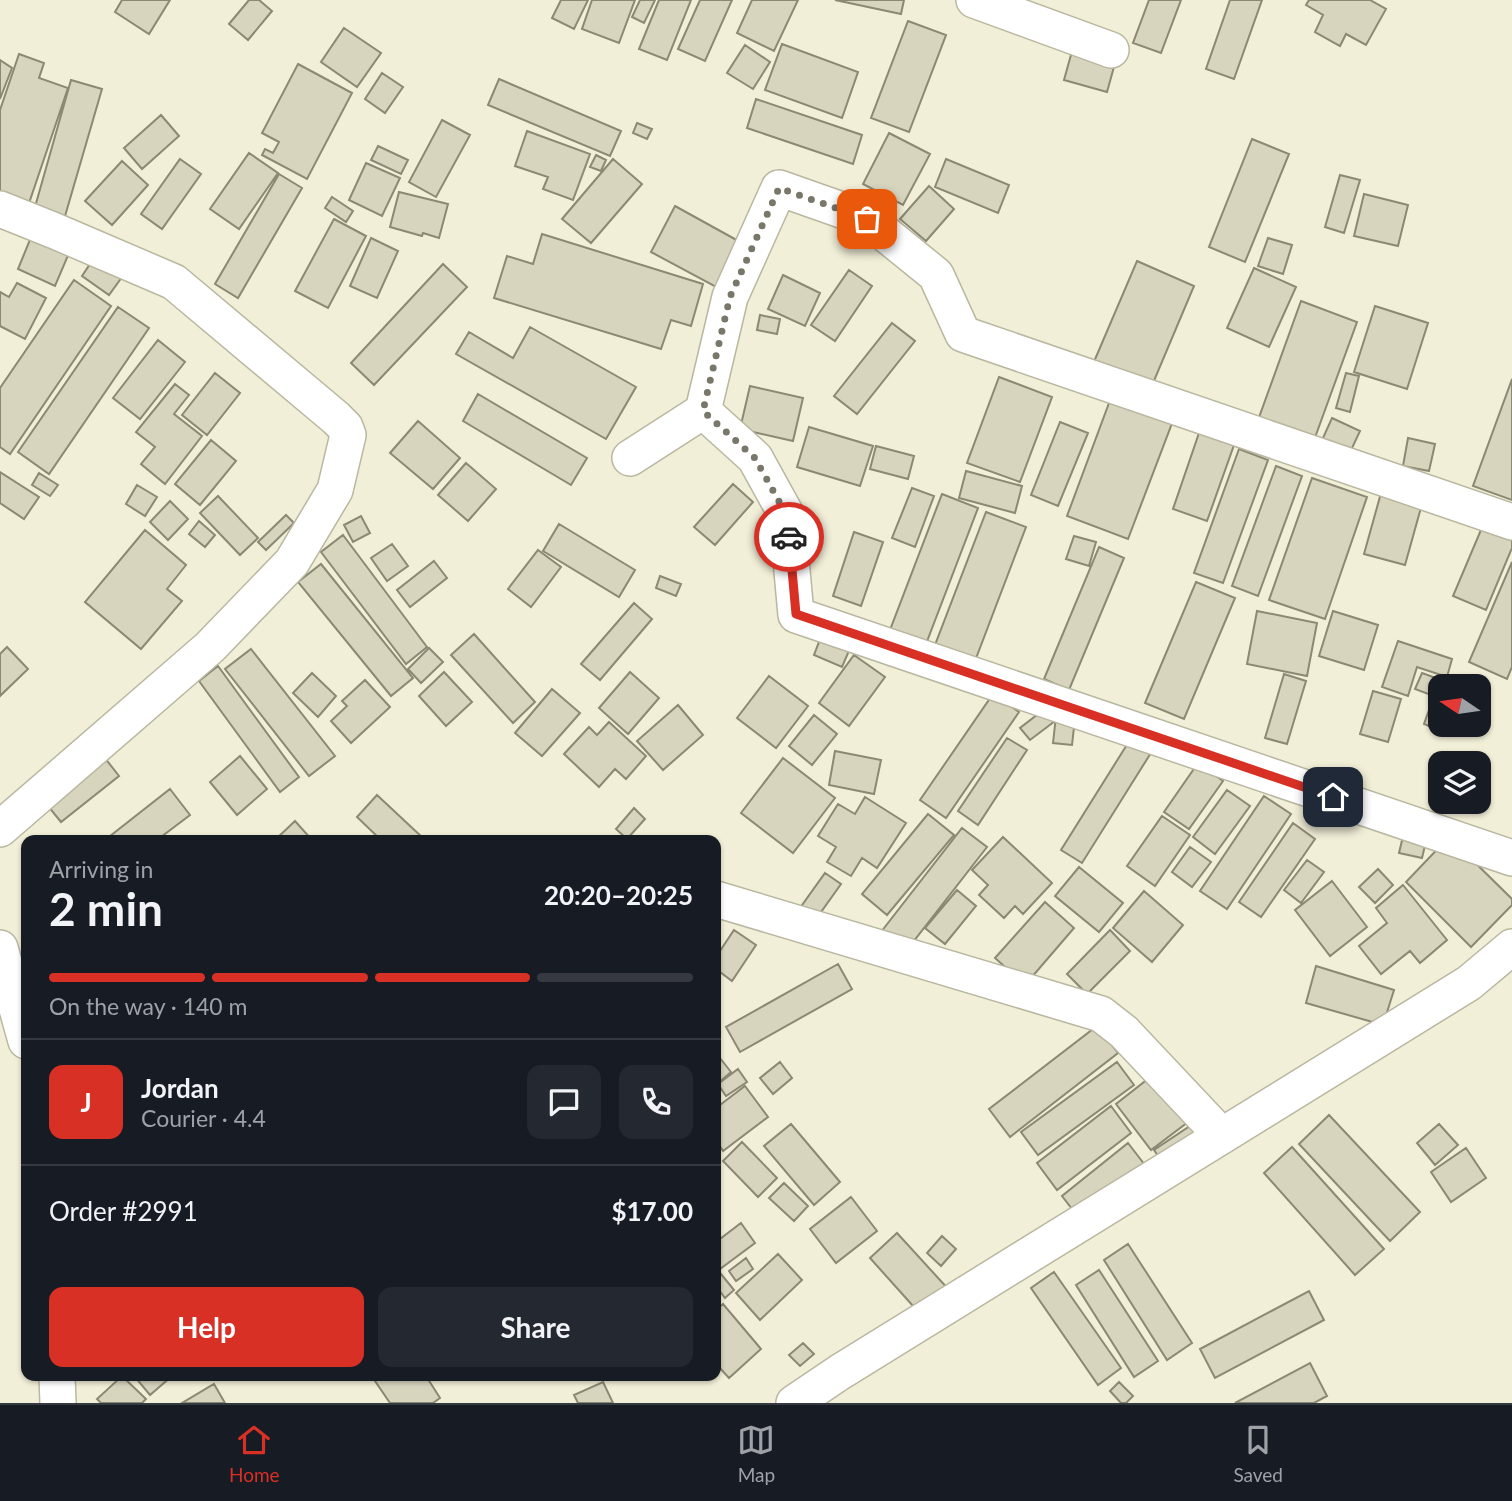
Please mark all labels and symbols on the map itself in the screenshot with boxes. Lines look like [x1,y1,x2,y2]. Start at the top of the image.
pin [837,189,897,249]
courier [754,502,824,572]
north arrow [1428,674,1491,737]
pin [1303,767,1363,827]

